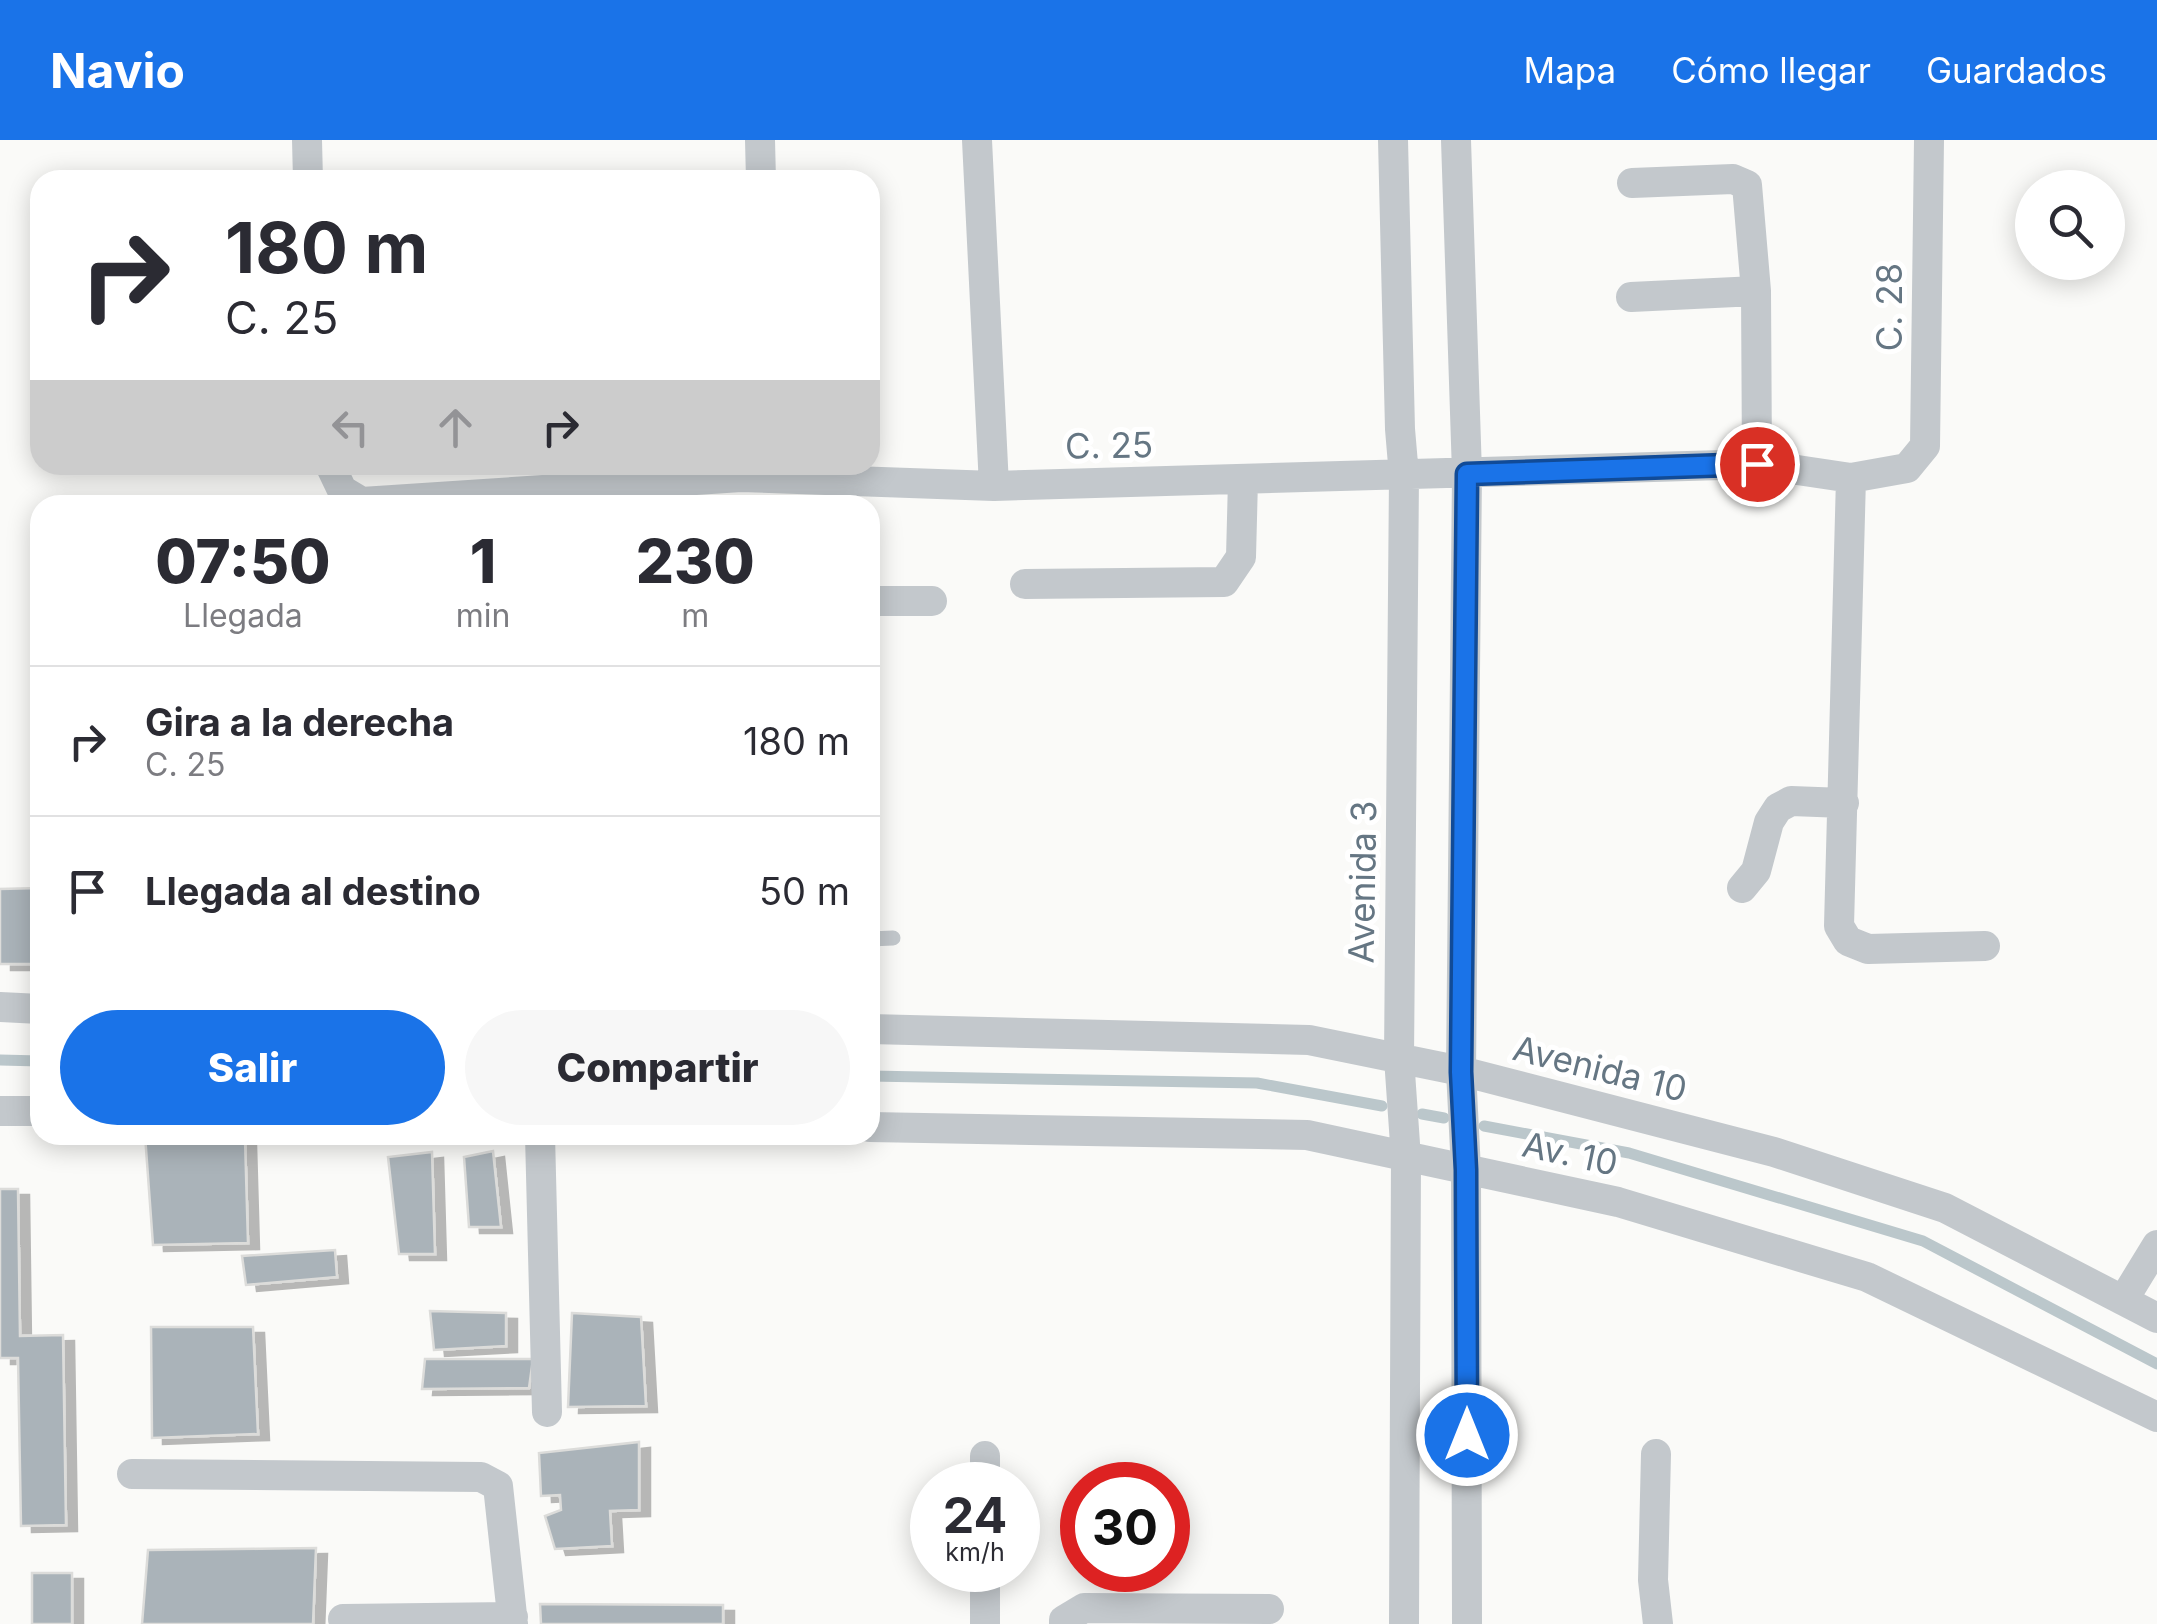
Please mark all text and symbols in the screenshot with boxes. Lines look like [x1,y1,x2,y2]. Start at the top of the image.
text: Navio [50,41,185,100]
text: Mapa [1524,49,1616,91]
text: Cómo llegar [1671,49,1871,91]
text: Guardados [1926,49,2107,91]
map controls [2015,170,2125,280]
button: search [2015,170,2125,280]
text: 180 m [225,205,428,290]
icon: right [60,210,190,340]
street label: C. 28 [1868,263,1910,351]
text: C. 25 [225,290,338,345]
icon: left [323,400,378,455]
icon: ahead [428,400,483,455]
icon: right [533,400,588,455]
pin [1715,422,1800,507]
street label: C. 25 [1065,423,1153,467]
icon: arrive [1730,437,1785,492]
text: 07:50 [155,525,331,597]
text: 1 [470,525,496,597]
text: 230 [636,525,755,597]
text: Llegada [183,596,303,635]
text: min [456,596,510,635]
text: m [681,596,709,635]
text: Gira a la derecha [145,699,454,745]
icon: right [60,714,115,769]
text: 180 m [743,718,850,764]
text: C. 25 [145,745,226,784]
street label: Avenida 3 [1340,800,1384,964]
icon: arrive [60,864,115,919]
text: Llegada al destino [145,868,481,914]
text: 50 m [759,868,850,914]
button: Salir [60,1010,445,1125]
button: Compartir [465,1010,850,1125]
street label: Avenida 10 [1509,1026,1691,1110]
street label: Av. 10 [1519,1122,1622,1184]
position arrow [1415,1383,1519,1487]
speed limit sign: 30 [1060,1462,1190,1592]
text: 24 [943,1485,1007,1545]
text: km/h [945,1537,1005,1567]

